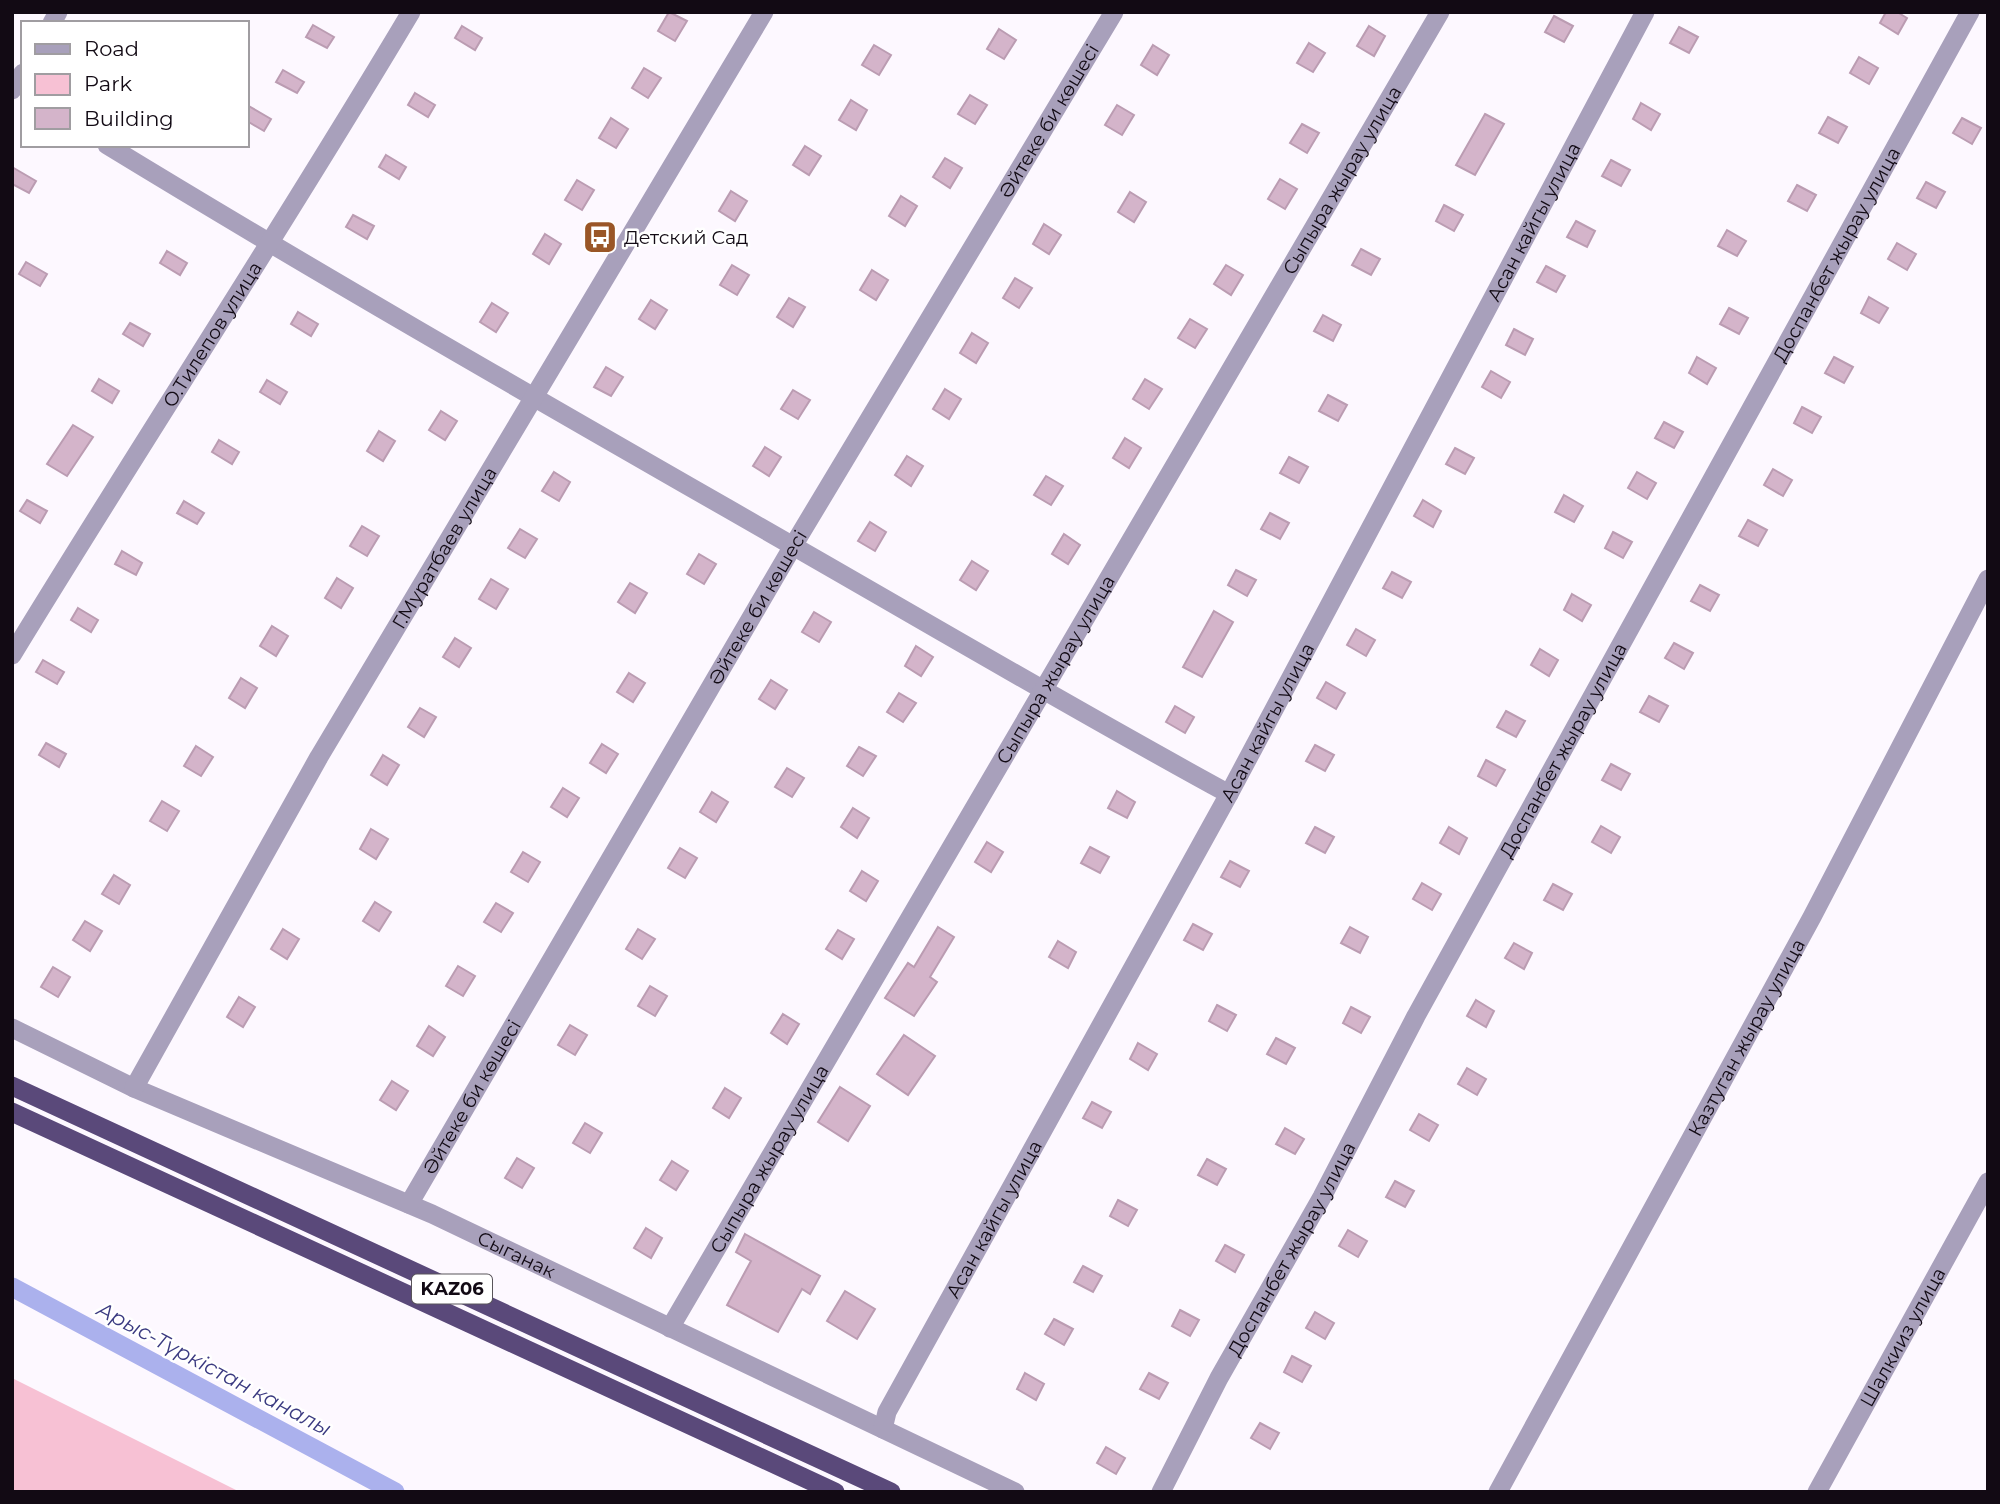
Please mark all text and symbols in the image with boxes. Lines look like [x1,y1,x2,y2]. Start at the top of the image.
legend [21,21,248,147]
text: Road [84,36,139,61]
street label: Әйтеке би көшесі [994,40,1104,202]
text: Park [84,71,132,96]
street label: Сыпыра жырау улица [1278,82,1406,279]
text: Building [84,106,174,131]
street label: Асан кайгы улица [1482,138,1586,305]
street label: Доспанбет жырау улица [1768,143,1905,366]
bus stop icon: Детский Сад [581,218,619,256]
place label: Детский Сад [624,226,748,249]
street label: О.Тилепов улица [158,257,267,412]
street label: Г.Муратбаев улица [387,463,502,633]
street label: Әйтеке би көшесі [704,526,812,689]
street label: Сыпыра жырау улица [992,571,1120,768]
street label: Асан кайгы улица [1216,639,1319,806]
street label: Доспанбет жырау улица [1495,639,1632,862]
street label: Казтуган жырау улица [1684,935,1810,1140]
street label: Әйтеке би көшесі [418,1016,526,1179]
street label: Сыпыра жырау улица [705,1061,834,1258]
street label: Асан кайгы улица [941,1136,1047,1302]
street label: Доспанбет жырау улица [1223,1138,1361,1360]
street label: Сыганак [474,1226,559,1283]
street label: Шалкииз улица [1855,1264,1951,1411]
road number: KАZ06 [412,1274,492,1304]
water label: Арыс-Түркістан каналы [92,1296,336,1441]

